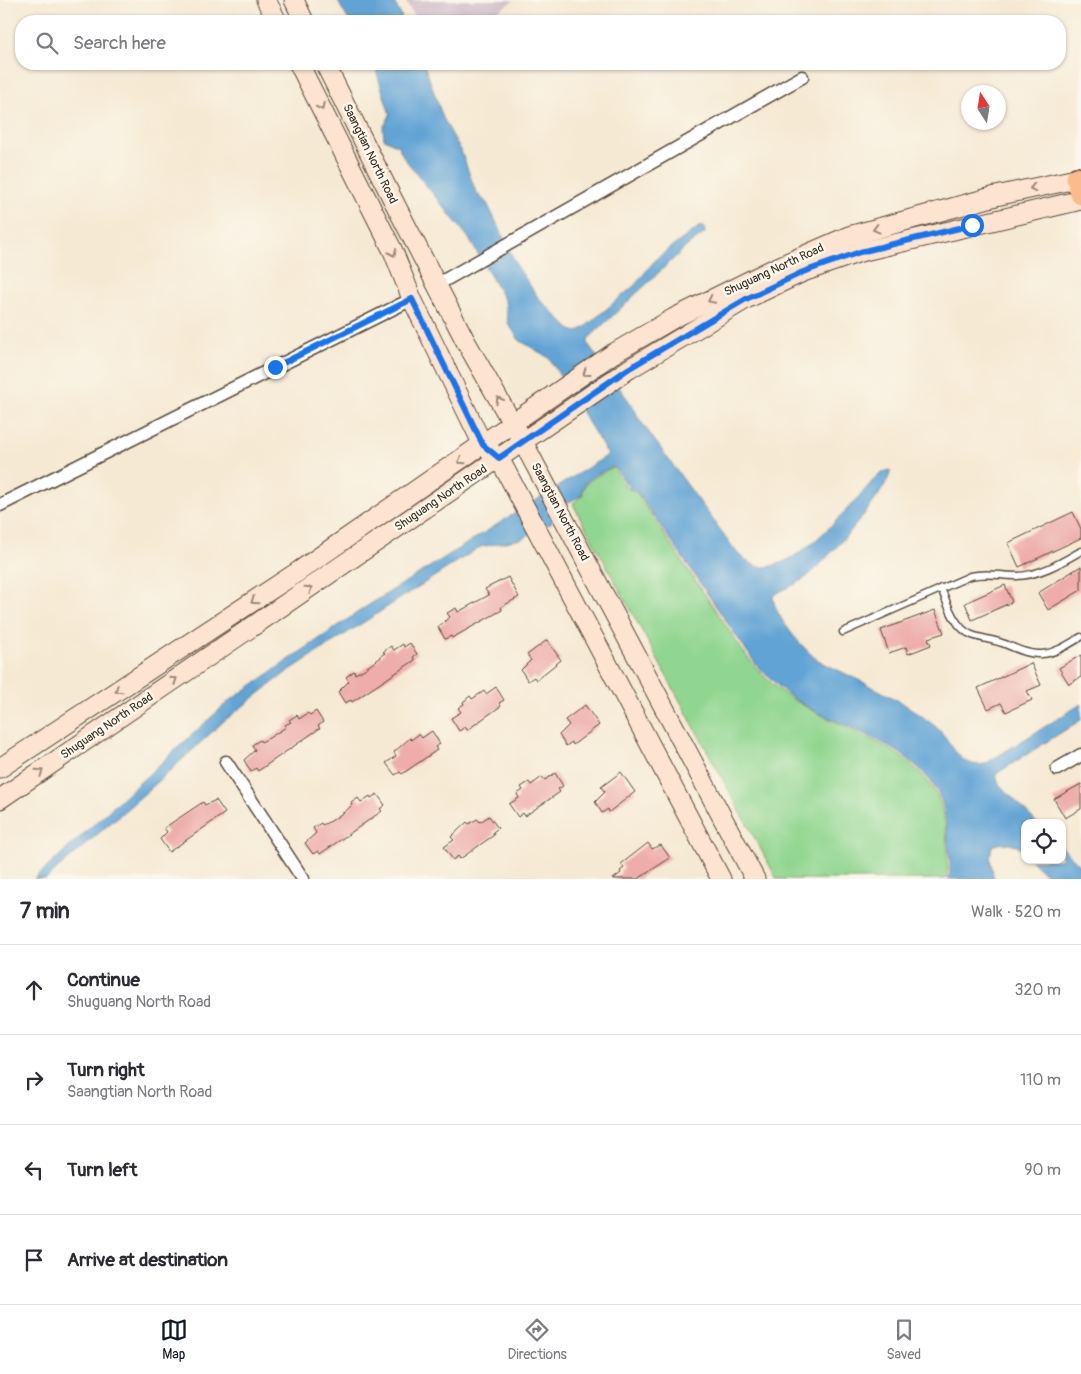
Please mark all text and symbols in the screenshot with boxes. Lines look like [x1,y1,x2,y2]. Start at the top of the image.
search box [15,15,1066,70]
icon: search [33,29,61,57]
text: Search here [73,31,166,55]
north arrow [961,85,1006,130]
one-way arrow [315,102,325,111]
street label: Saangtian North Road [339,102,401,206]
one-way arrow [1029,182,1038,193]
route start [961,214,984,237]
one-way arrow [872,223,881,234]
street label: Shuguang North Road [722,240,826,300]
one-way arrow [387,248,398,257]
one-way arrow [707,293,716,304]
route end [264,356,287,379]
one-way arrow [583,367,592,376]
one-way arrow [495,396,505,405]
one-way arrow [457,455,466,464]
street label: Saangtian North Road [528,460,592,564]
street label: Shuguang North Road [392,461,490,534]
one-way arrow [303,585,312,595]
one-way arrow [250,595,259,604]
one-way arrow [169,677,178,686]
one-way arrow [114,684,123,694]
street label: Shuguang North Road [58,689,156,762]
one-way arrow [34,769,44,778]
map controls [1021,819,1066,864]
button: locate [1021,819,1066,864]
text: 7 min [20,898,70,925]
text: Walk · 520 m [971,902,1061,922]
text: Continue [67,968,140,992]
icon: ahead [20,976,48,1004]
text: 320 m [1015,980,1061,1000]
text: Shuguang North Road [67,992,211,1012]
text: Turn right [67,1058,145,1082]
icon: right [20,1066,48,1094]
text: 110 m [1020,1070,1061,1090]
text: Saangtian North Road [67,1082,212,1102]
icon: left [20,1156,48,1184]
text: Turn left [67,1158,137,1182]
text: 90 m [1024,1160,1061,1180]
icon: arrive [20,1246,48,1274]
text: Arrive at destination [67,1248,228,1272]
tab: Map [160,1316,188,1363]
tab: Directions [507,1316,567,1363]
tab: Saved [886,1316,921,1363]

